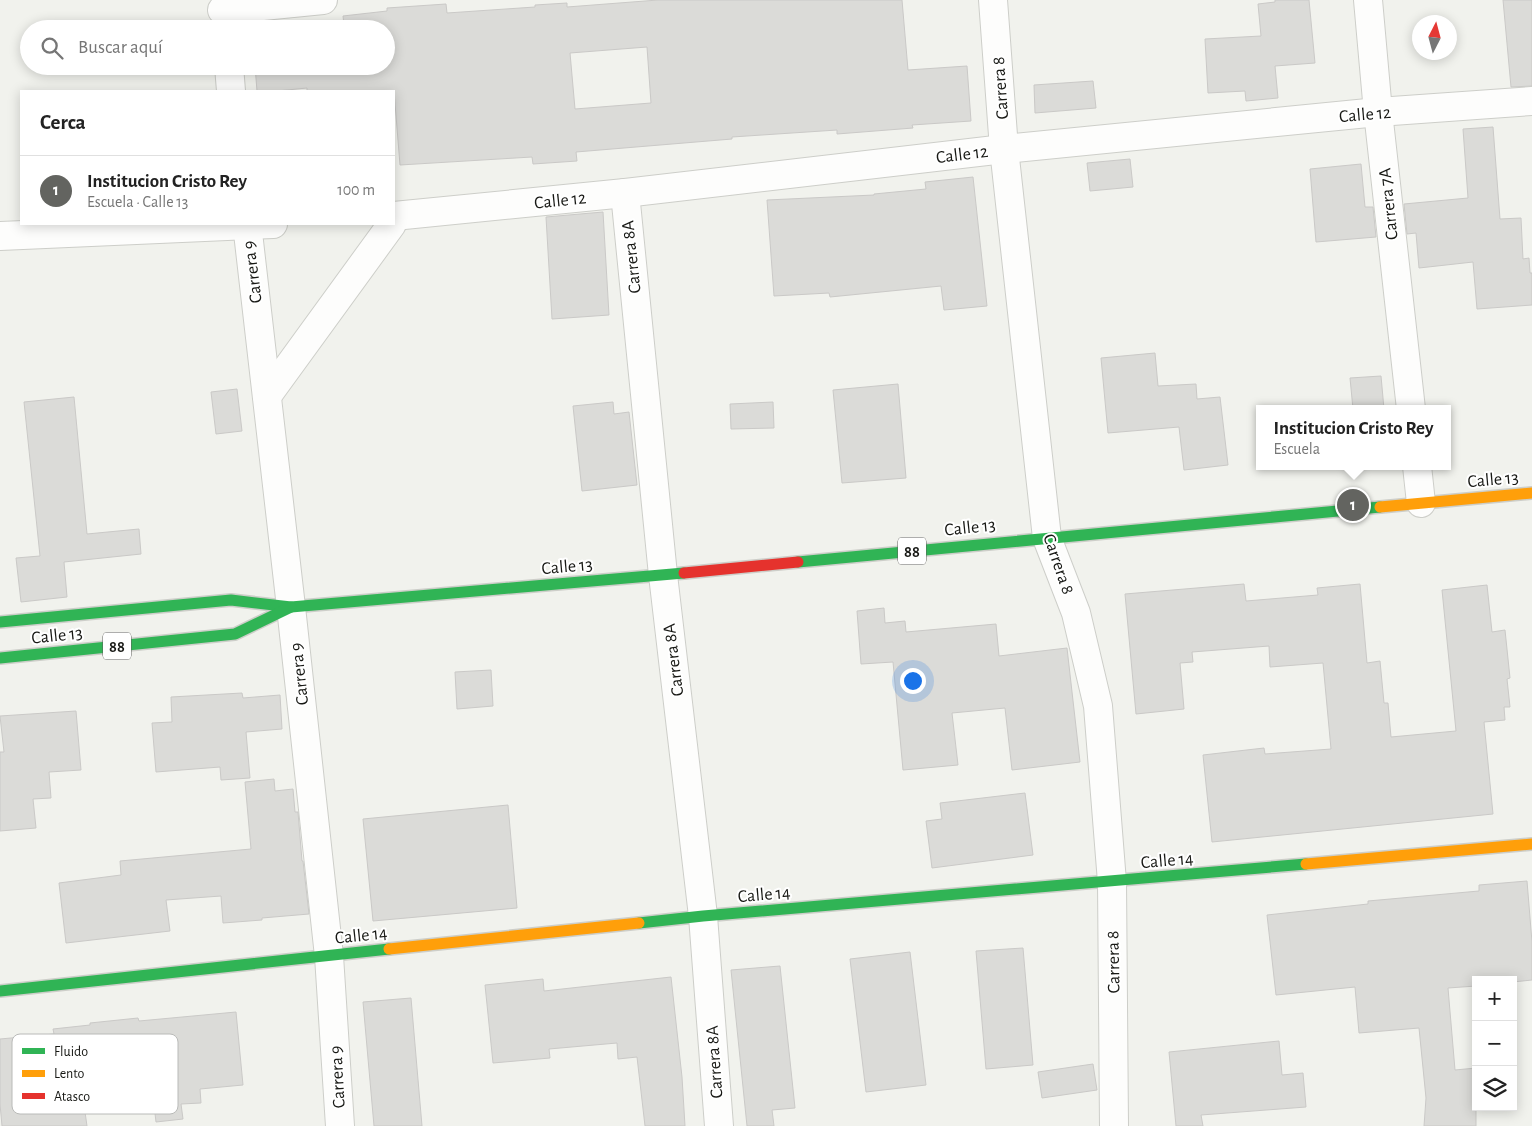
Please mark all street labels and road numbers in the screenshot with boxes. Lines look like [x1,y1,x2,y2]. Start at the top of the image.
street label: Carrera 8 [990,56,1012,120]
street label: Calle 12 [1338,104,1392,126]
street label: Calle 12 [935,143,989,167]
street label: Carrera 7A [1376,166,1402,241]
street label: Calle 12 [533,189,587,213]
street label: Carrera 8A [619,219,645,294]
street label: Carrera 9 [240,240,266,304]
street label: Calle 13 [1467,469,1520,491]
street label: Calle 13 [944,516,997,540]
street label: Carrera 8 [1039,532,1077,597]
road number: 88 [898,538,926,564]
street label: Calle 13 [541,556,594,578]
street label: Carrera 8A [661,622,687,697]
street label: Calle 13 [31,624,84,648]
road number: 88 [103,632,131,659]
street label: Carrera 9 [288,642,312,706]
street label: Calle 14 [1140,850,1194,872]
street label: Calle 14 [737,884,791,906]
street label: Calle 14 [334,924,389,948]
street label: Carrera 8 [1104,930,1124,994]
street label: Carrera 8A [703,1024,727,1099]
street label: Carrera 9 [327,1045,349,1109]

